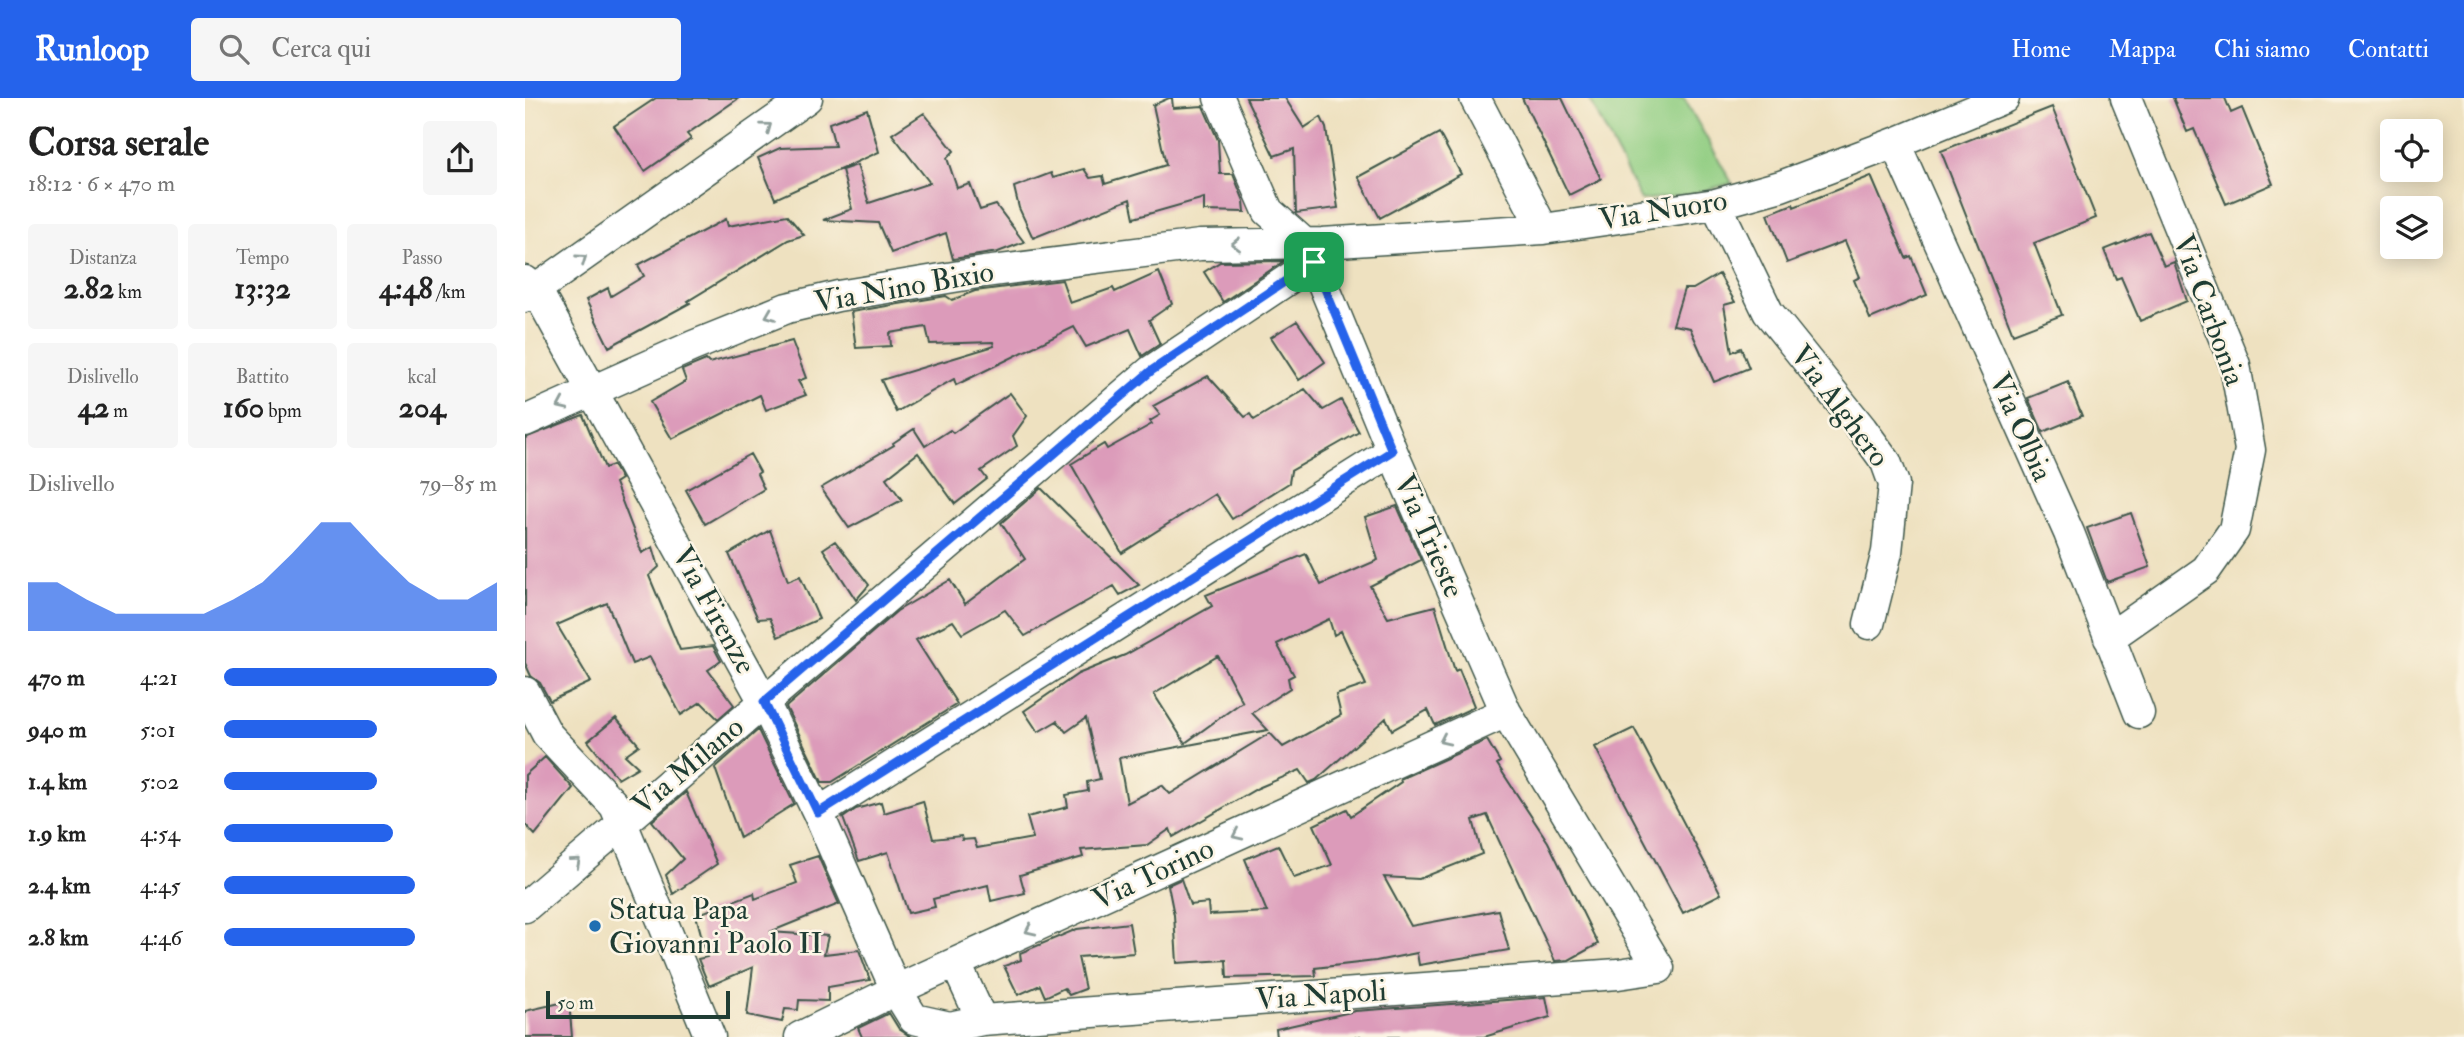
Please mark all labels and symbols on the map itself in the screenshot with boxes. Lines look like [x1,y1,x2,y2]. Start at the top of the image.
one-way arrow [759,123,772,135]
street label: Via Nuoro [1596,182,1730,238]
street label: Via Carbonia [2165,229,2254,391]
pin [1284,232,1344,292]
one-way arrow [1231,236,1241,252]
street label: Via Nino Bixio [811,253,997,321]
one-way arrow [574,255,587,267]
one-way arrow [765,306,777,320]
street label: Via Alghero [1782,338,1898,474]
street label: Via Olbia [1981,367,2061,487]
one-way arrow [556,397,569,411]
street label: Via Trieste [1385,469,1473,603]
street label: Via Firenze [664,540,764,680]
street label: Via Milano [625,709,751,823]
one-way arrow [1439,732,1451,746]
one-way arrow [1232,827,1244,841]
street label: Via Torino [1086,830,1220,918]
one-way arrow [568,858,581,870]
place label: Statua Papa Giovanni Paolo II [609,891,823,962]
marker: Statua Papa Giovanni Paolo II [587,918,603,934]
one-way arrow [1025,922,1037,936]
street label: Via Napoli [1254,972,1388,1018]
scale bar [546,988,730,1020]

